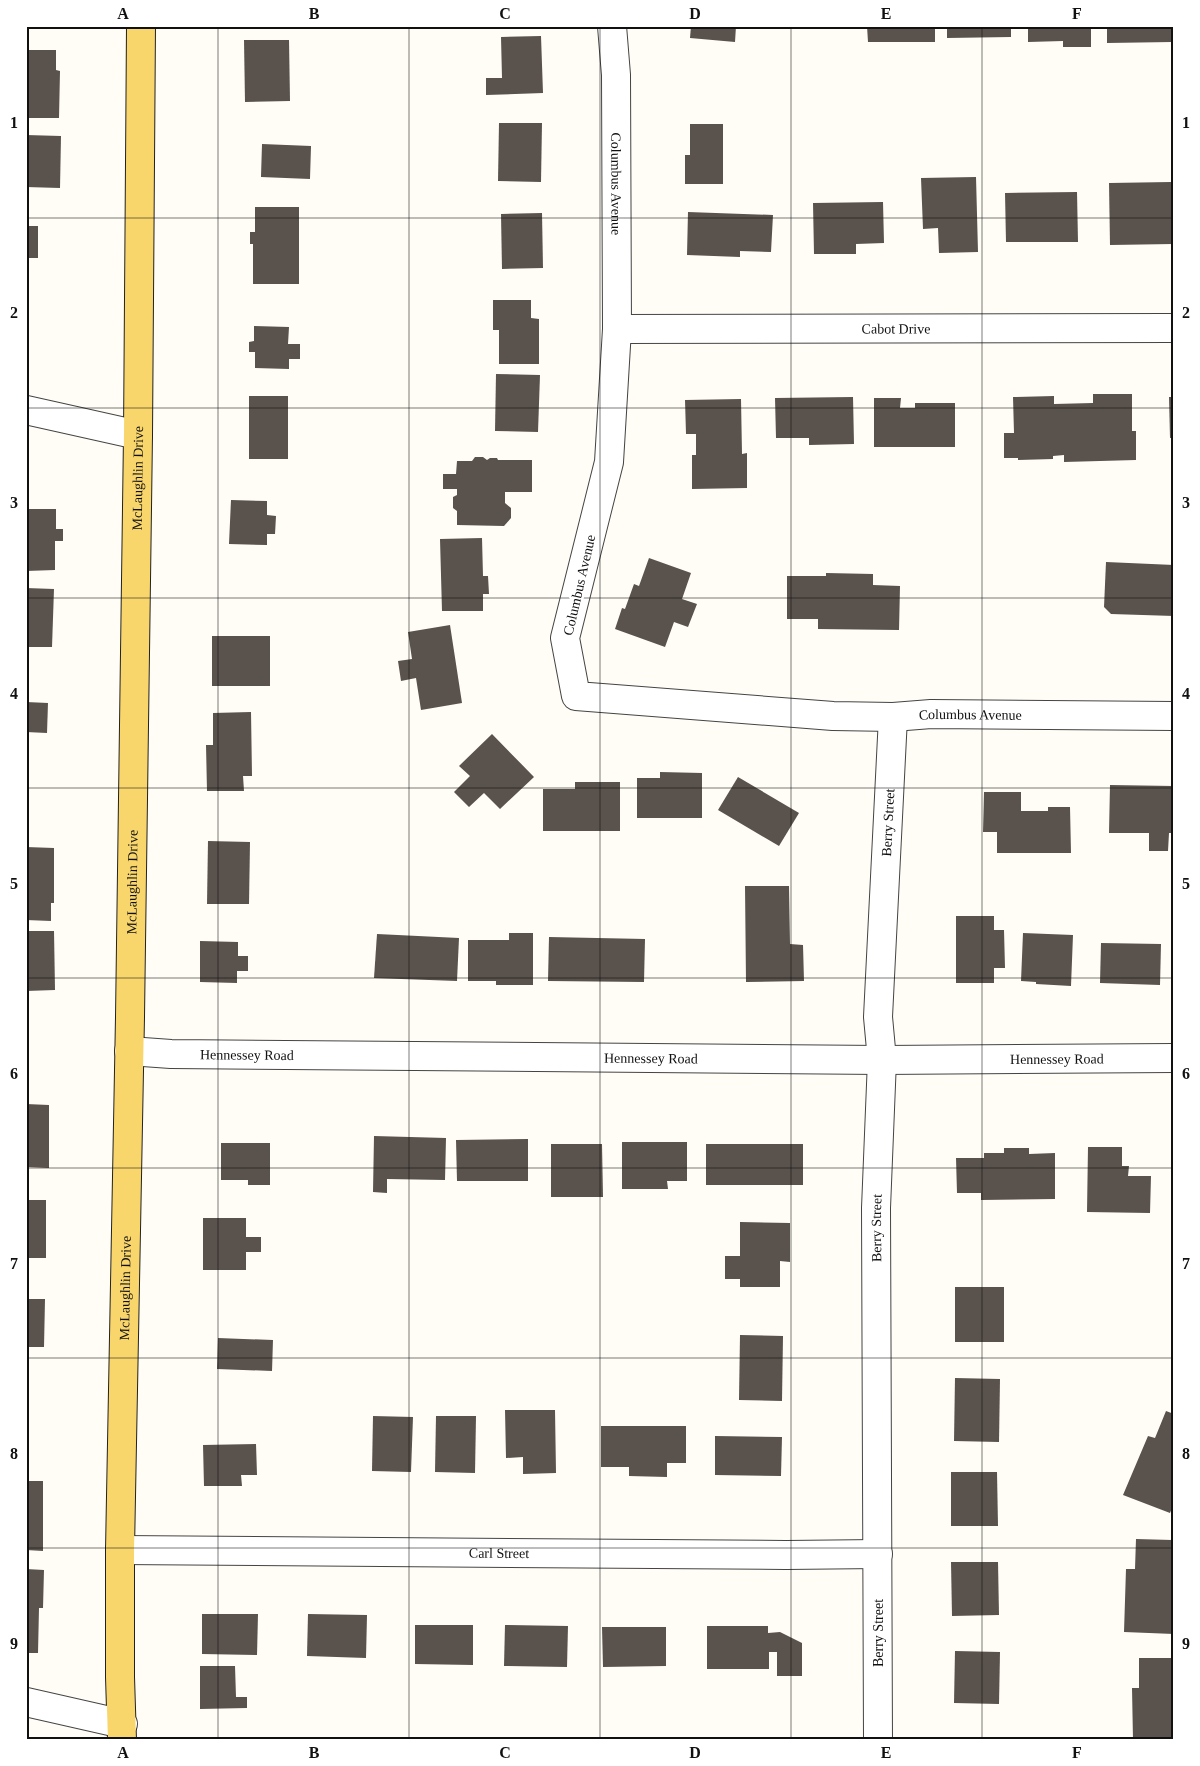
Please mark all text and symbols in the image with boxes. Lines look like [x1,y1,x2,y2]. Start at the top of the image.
text: A [117,5,129,22]
text: B [309,5,320,22]
text: C [499,5,511,22]
text: D [689,5,701,22]
text: E [881,5,891,22]
text: F [1072,5,1082,22]
text: 1 [10,114,18,131]
text: 1 [1182,114,1190,131]
street label: Columbus Avenue [608,132,624,235]
text: 2 [10,304,18,321]
text: 2 [1182,304,1190,321]
street label: Cabot Drive [862,321,930,337]
street label: McLaughlin Drive [130,426,146,531]
text: 3 [10,494,18,511]
text: 3 [1182,494,1190,511]
street label: Columbus Avenue [561,533,598,637]
text: 4 [10,685,18,702]
text: 4 [1182,685,1190,702]
street label: Columbus Avenue [918,707,1022,723]
street label: Berry Street [879,788,897,857]
street label: McLaughlin Drive [124,830,141,935]
text: 5 [10,875,18,892]
text: 5 [1182,875,1190,892]
street label: Hennessey Road [200,1047,294,1063]
street label: Hennessey Road [604,1051,698,1066]
street label: Hennessey Road [1010,1051,1104,1067]
text: 6 [10,1065,18,1082]
text: 6 [1182,1065,1190,1082]
street label: Berry Street [869,1194,885,1262]
street label: McLaughlin Drive [117,1236,134,1341]
text: 7 [10,1255,18,1272]
text: 7 [1182,1255,1190,1272]
text: 8 [10,1445,18,1462]
text: 8 [1182,1445,1190,1462]
street label: Carl Street [469,1546,529,1561]
street label: Berry Street [871,1599,886,1667]
text: 9 [10,1635,18,1652]
text: 9 [1182,1635,1190,1652]
text: A [117,1744,129,1761]
text: B [309,1744,320,1761]
text: C [499,1744,511,1761]
text: D [689,1744,701,1761]
text: E [881,1744,891,1761]
text: F [1072,1744,1082,1761]

